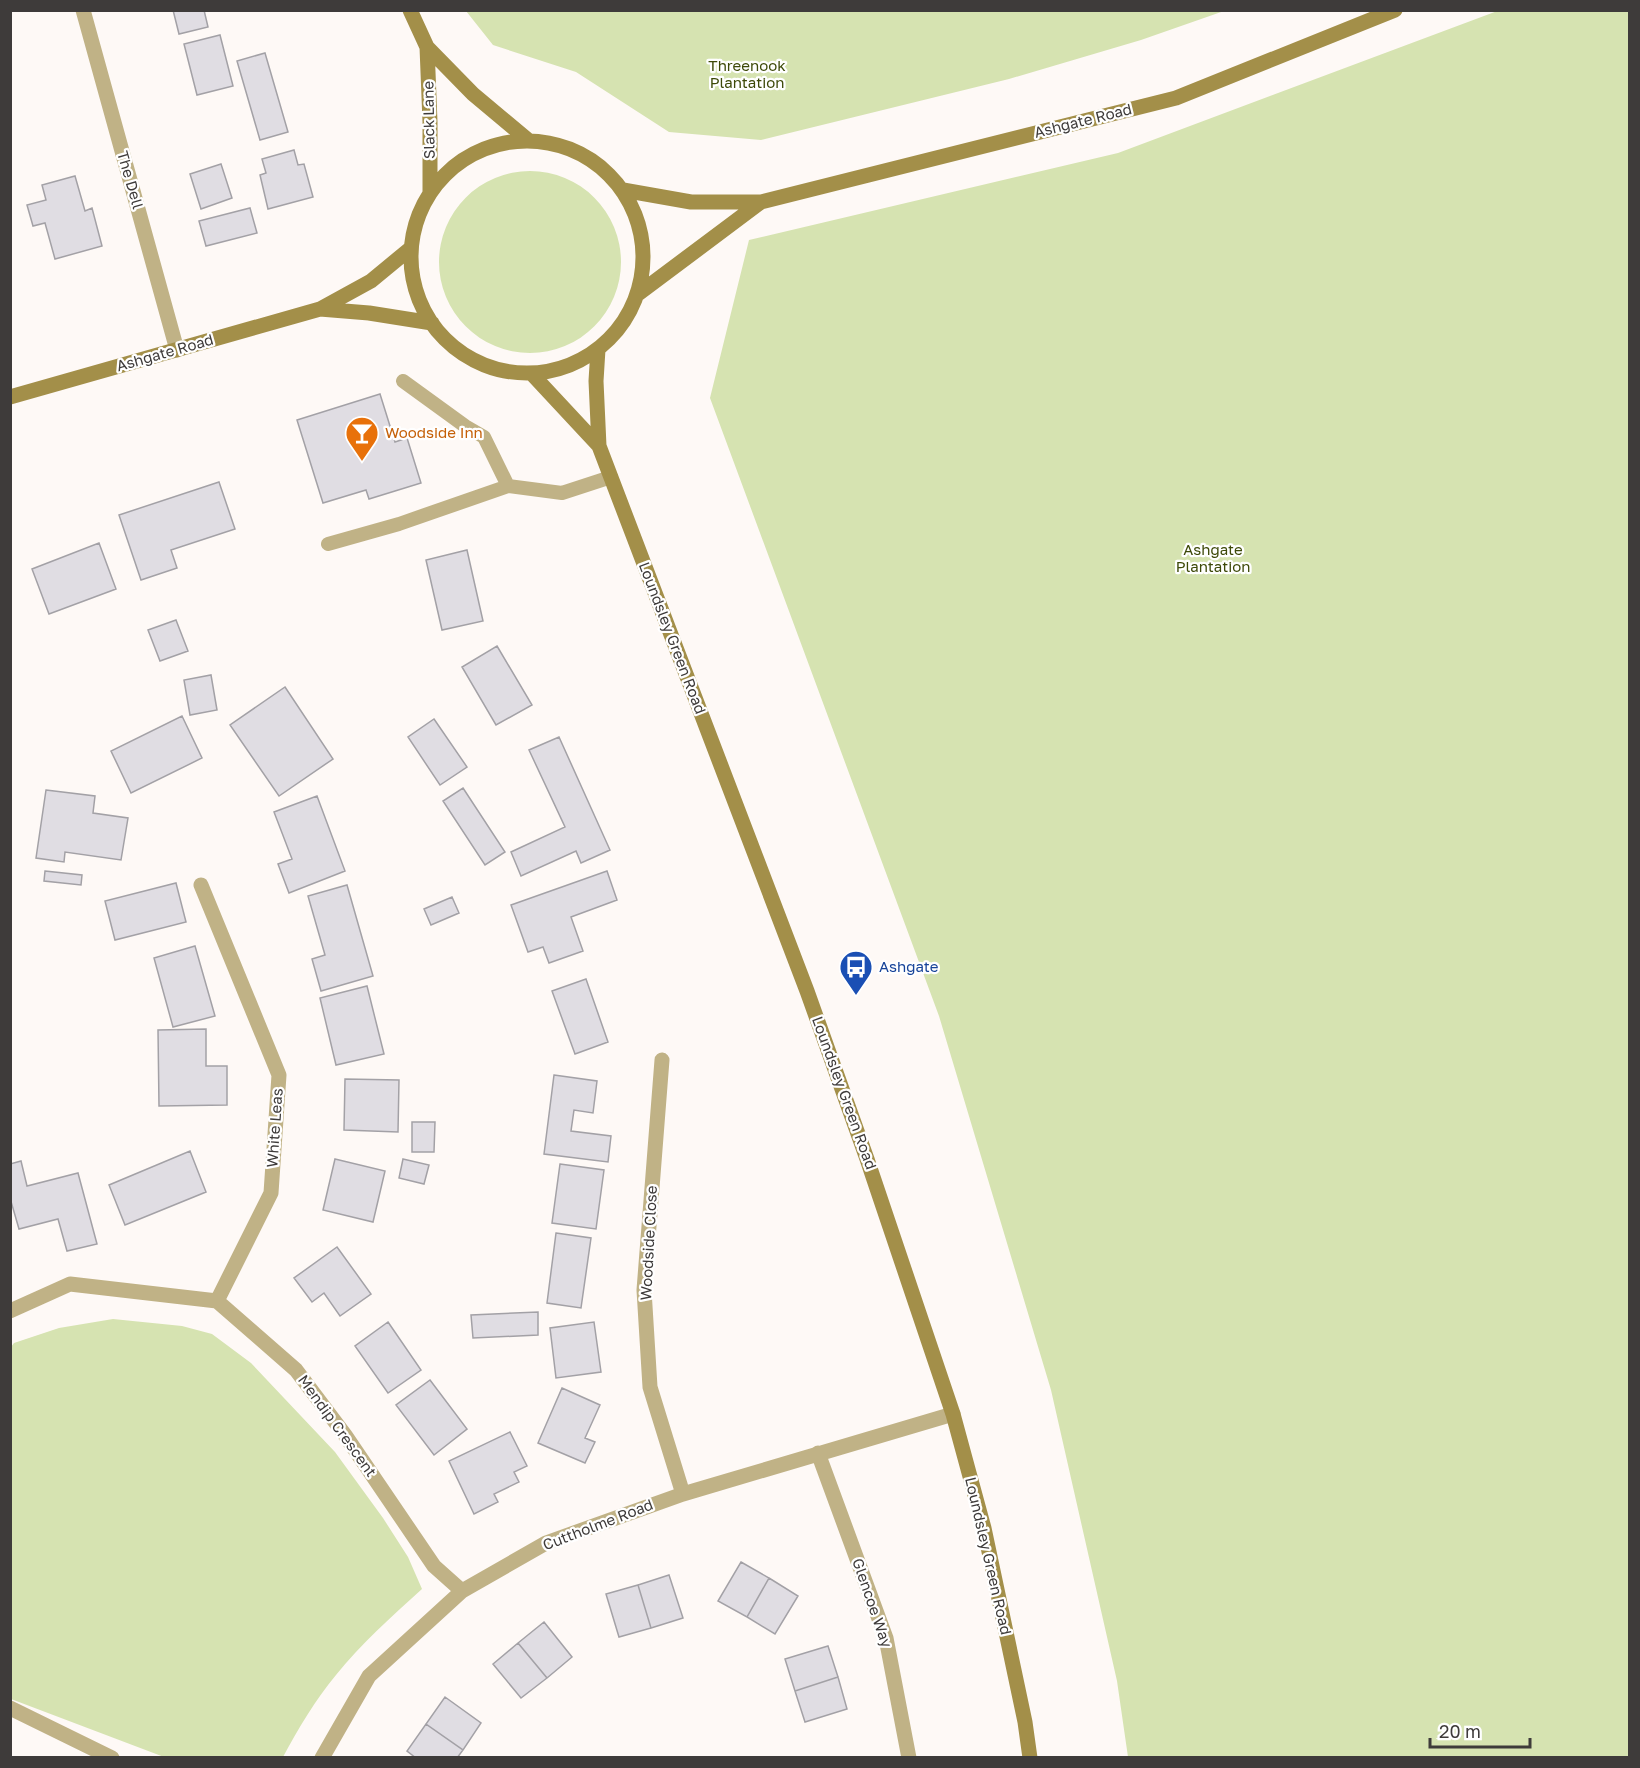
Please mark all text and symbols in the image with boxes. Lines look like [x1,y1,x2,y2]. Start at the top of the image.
park label: Threenook Plantation [708,56,786,91]
street label: Slack Lane [418,80,438,159]
street label: Ashgate Road [1032,99,1133,141]
street label: The Dell [114,149,148,211]
street label: Ashgate Road [114,330,215,374]
bar icon: Woodside Inn [344,415,380,462]
place label: Woodside Inn [385,423,483,441]
park label: Ashgate Plantation [1176,540,1250,575]
street label: Loundsley Green Road [636,559,710,716]
bus stop icon: Ashgate [838,949,874,996]
place label: Ashgate [879,957,939,975]
street label: Loundsley Green Road [809,1014,881,1172]
street label: White Leas [262,1088,286,1168]
street label: Woodside Close [636,1185,660,1301]
street label: Mendip Crescent [295,1371,381,1480]
street label: Loundsley Green Road [962,1475,1016,1636]
street label: Cuttholme Road [540,1495,655,1553]
street label: Glencoe Way [849,1556,897,1650]
scale bar [1430,1711,1530,1749]
text: 20 m [1439,1720,1481,1742]

